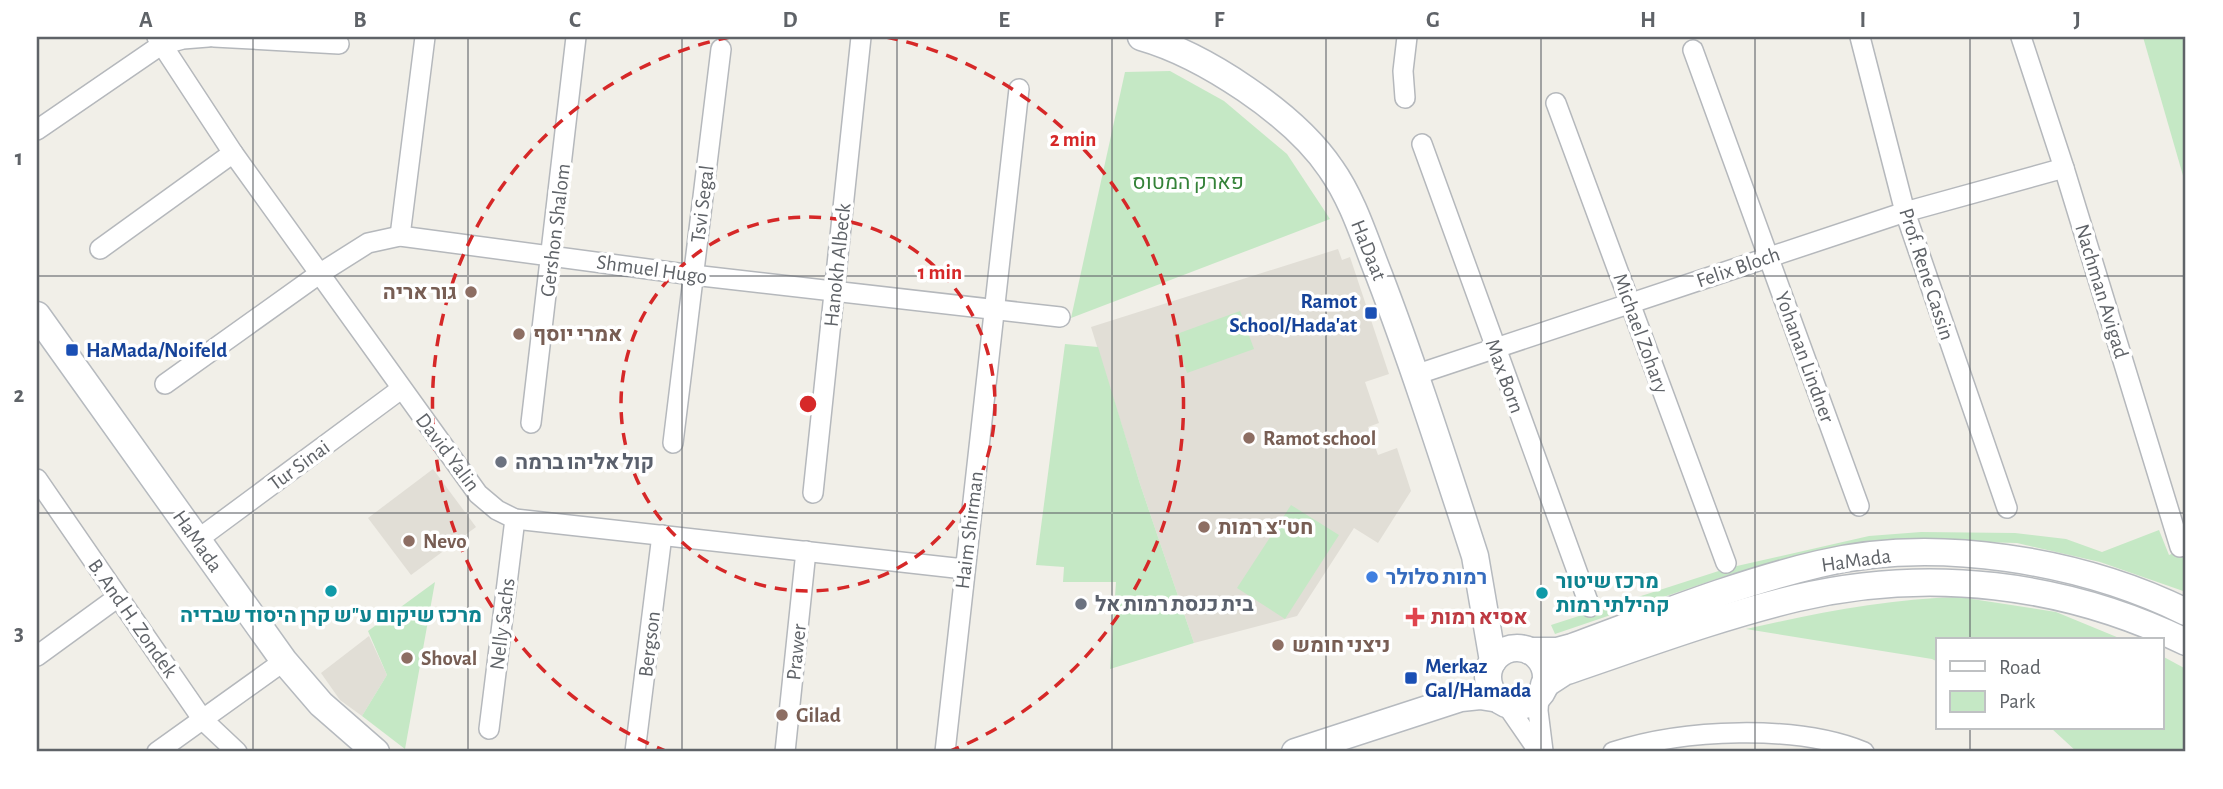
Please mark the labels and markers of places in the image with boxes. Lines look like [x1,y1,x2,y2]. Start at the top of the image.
place label: גור אריה [383,282,457,303]
marker: גור אריה [463,284,479,300]
place label: Ramot School/Hada'at [1229,291,1357,336]
marker: Ramot School/Hada'at [1363,305,1379,321]
place label: אמרי יוסף [533,324,622,345]
marker: אמרי יוסף [511,326,527,342]
place label: HaMada/Noifeld [86,340,227,361]
marker: HaMada/Noifeld [64,342,80,358]
centre of rings [796,392,820,416]
place label: Ramot school [1263,428,1376,449]
marker: Ramot school [1241,430,1257,446]
place label: קול אליהו ברמה [515,452,654,473]
marker: קול אליהו ברמה [493,454,509,470]
place label: חט''צ רמות [1218,517,1313,538]
marker: חט''צ רמות [1196,519,1212,535]
place label: Nevo [423,531,467,552]
marker: Nevo [401,533,417,549]
place label: רמות סלולר [1386,567,1487,588]
marker: רמות סלולר [1364,569,1380,585]
place label: מרכז שיטור קהילתי רמות [1556,571,1670,616]
marker: מרכז שיקום ע"ש קרן היסוד שבדיה [323,583,339,599]
marker: מרכז שיטור קהילתי רמות [1534,585,1550,601]
place label: בית כנסת רמות אל [1095,594,1254,615]
marker: בית כנסת רמות אל [1073,596,1089,612]
place label: מרכז שיקום ע"ש קרן היסוד שבדיה [180,605,482,626]
marker: אסיא רמות [1405,607,1425,627]
place label: אסיא רמות [1431,607,1528,628]
place label: ניצני חומש [1292,635,1390,656]
marker: ניצני חומש [1270,637,1286,653]
place label: Shoval [421,648,477,669]
marker: Shoval [399,650,415,666]
place label: Merkaz Gal/Hamada [1425,656,1531,701]
marker: Merkaz Gal/Hamada [1403,670,1419,686]
place label: Gilad [796,705,841,726]
marker: Gilad [774,707,790,723]

